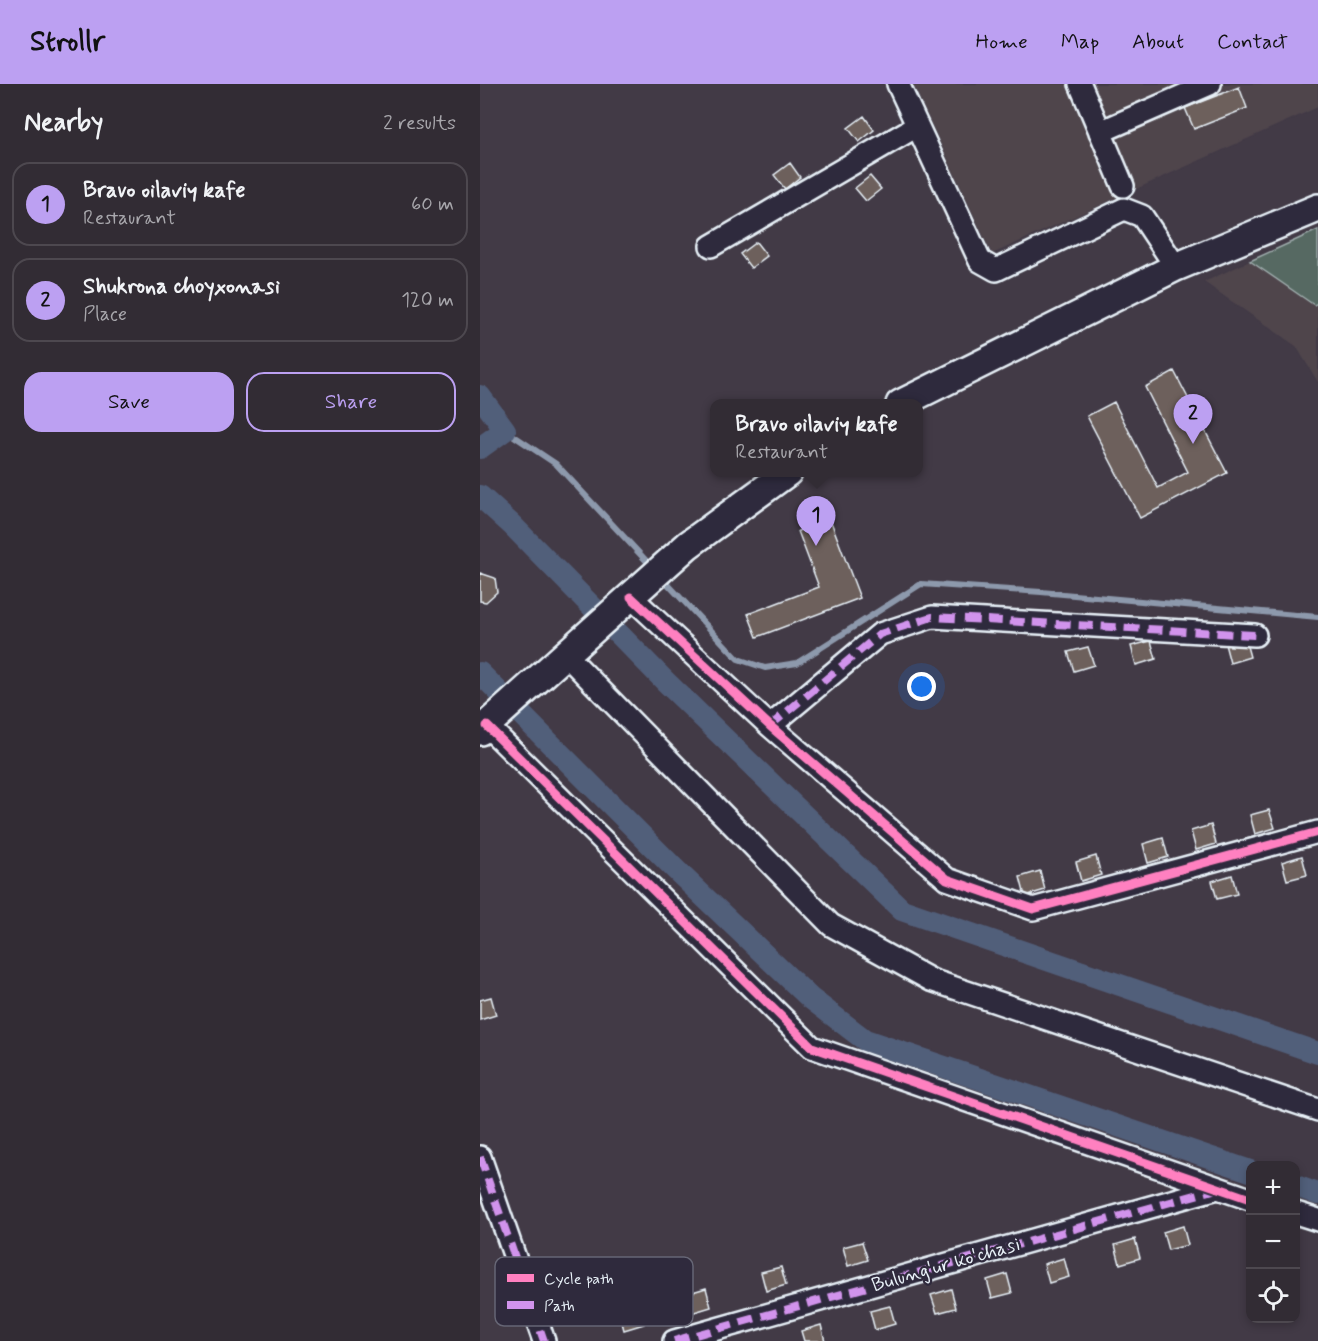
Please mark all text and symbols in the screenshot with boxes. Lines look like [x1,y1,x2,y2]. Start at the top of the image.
text: Strollr [30,24,105,61]
text: Home [976,28,1028,56]
text: Map [1061,28,1099,56]
text: About [1132,28,1184,56]
text: Contact [1217,28,1288,56]
text: Nearby [24,106,103,140]
text: 2 results [383,110,456,137]
text: Bravo oilaviy kafe [83,177,246,205]
text: 1 [41,191,50,218]
text: 60 m [411,191,454,218]
text: Restaurant [83,205,176,232]
text: Shukrona choyxonasi [83,273,280,301]
text: 2 [41,287,50,314]
text: 120 m [401,287,454,314]
text: Place [83,301,127,328]
button: Save [24,372,234,432]
button: Share [246,372,456,432]
pin: 2 [1174,394,1212,444]
popup [710,399,923,477]
text: Bravo oilaviy kafe [735,411,898,439]
text: Restaurant [735,439,828,466]
pin: 1 [796,496,836,546]
your location [907,672,936,701]
map controls [1246,1161,1300,1323]
button: + [1246,1161,1300,1215]
button: − [1246,1215,1300,1269]
street label: Bulung'ur ko'chasi [869,1231,1023,1299]
legend [495,1257,693,1326]
text: Cycle path [544,1269,614,1290]
button: locate [1246,1269,1300,1323]
text: Path [544,1296,575,1317]

